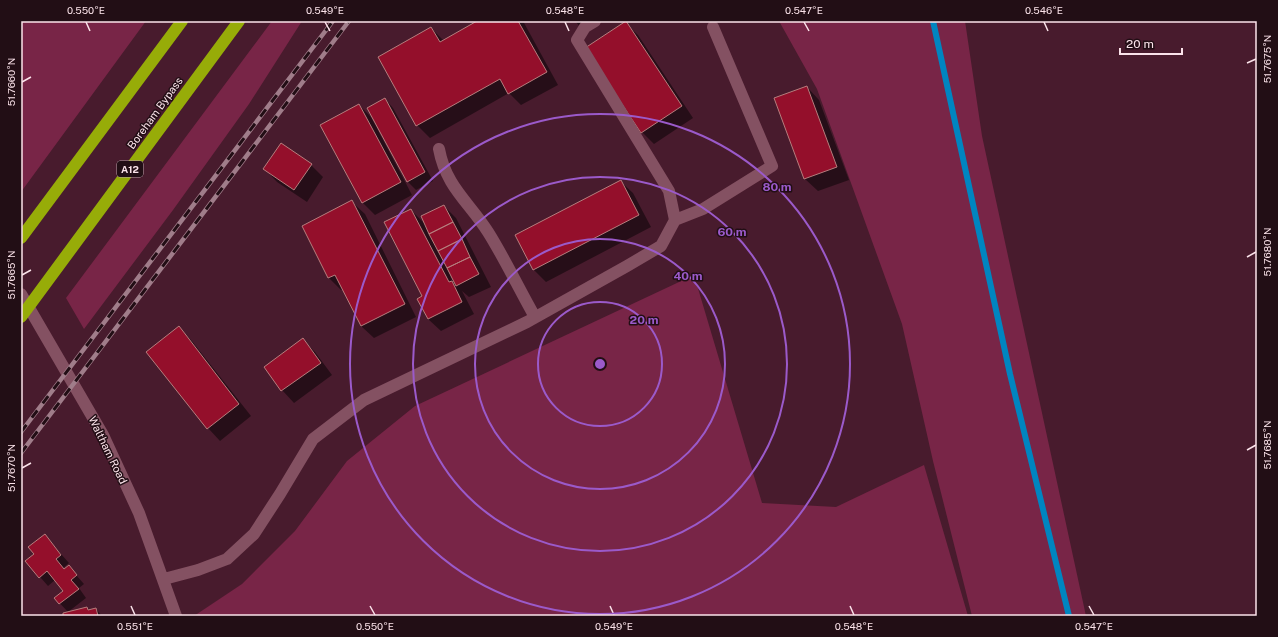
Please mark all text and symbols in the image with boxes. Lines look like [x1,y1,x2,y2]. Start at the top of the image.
text: 0.550°E [67,4,105,16]
text: 0.549°E [306,4,344,16]
text: 0.548°E [546,4,584,16]
text: 0.547°E [785,4,823,16]
text: 0.546°E [1025,4,1063,16]
scale bar [1120,30,1182,56]
text: 51.7675°N [1261,35,1273,83]
text: 20 m [1126,37,1154,51]
text: 51.7660°N [5,58,17,106]
street label: Boreham Bypass [125,75,185,151]
road number: A12 [117,161,143,177]
text: 80 m [762,180,792,194]
text: 60 m [717,225,747,239]
text: 51.7680°N [1261,228,1273,276]
text: 51.7665°N [5,251,17,299]
text: 40 m [673,269,703,283]
text: 20 m [630,313,659,327]
centre of rings [593,357,607,371]
street label: Waltham Road [86,414,130,486]
text: 51.7685°N [1261,420,1273,470]
text: 51.7670°N [5,444,17,492]
text: 0.551°E [117,620,153,632]
text: 0.550°E [356,620,394,632]
text: 0.549°E [595,620,633,632]
text: 0.548°E [835,620,873,632]
text: 0.547°E [1075,620,1113,632]

